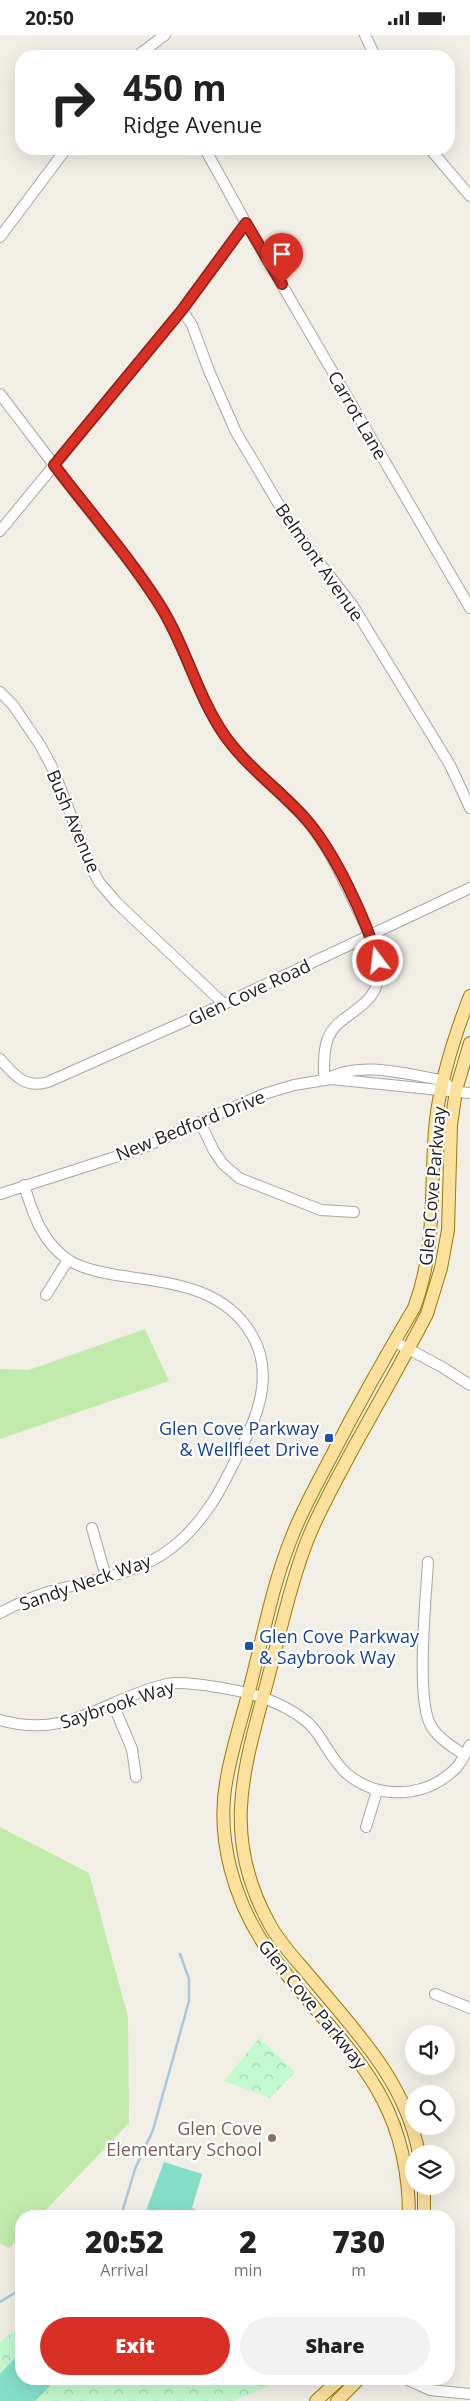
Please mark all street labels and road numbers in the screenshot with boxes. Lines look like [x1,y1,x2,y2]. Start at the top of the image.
street label: Carrot Lane [323,366,393,464]
street label: Belmont Avenue [270,498,370,626]
street label: Bush Avenue [42,766,106,876]
street label: Glen Cove Road [184,953,314,1031]
street label: New Bedford Drive [112,1084,268,1166]
street label: Glen Cove Parkway [413,1104,451,1267]
street label: Sandy Neck Way [16,1548,155,1616]
street label: Saybrook Way [57,1674,178,1734]
street label: Glen Cove Parkway [253,1934,373,2074]

